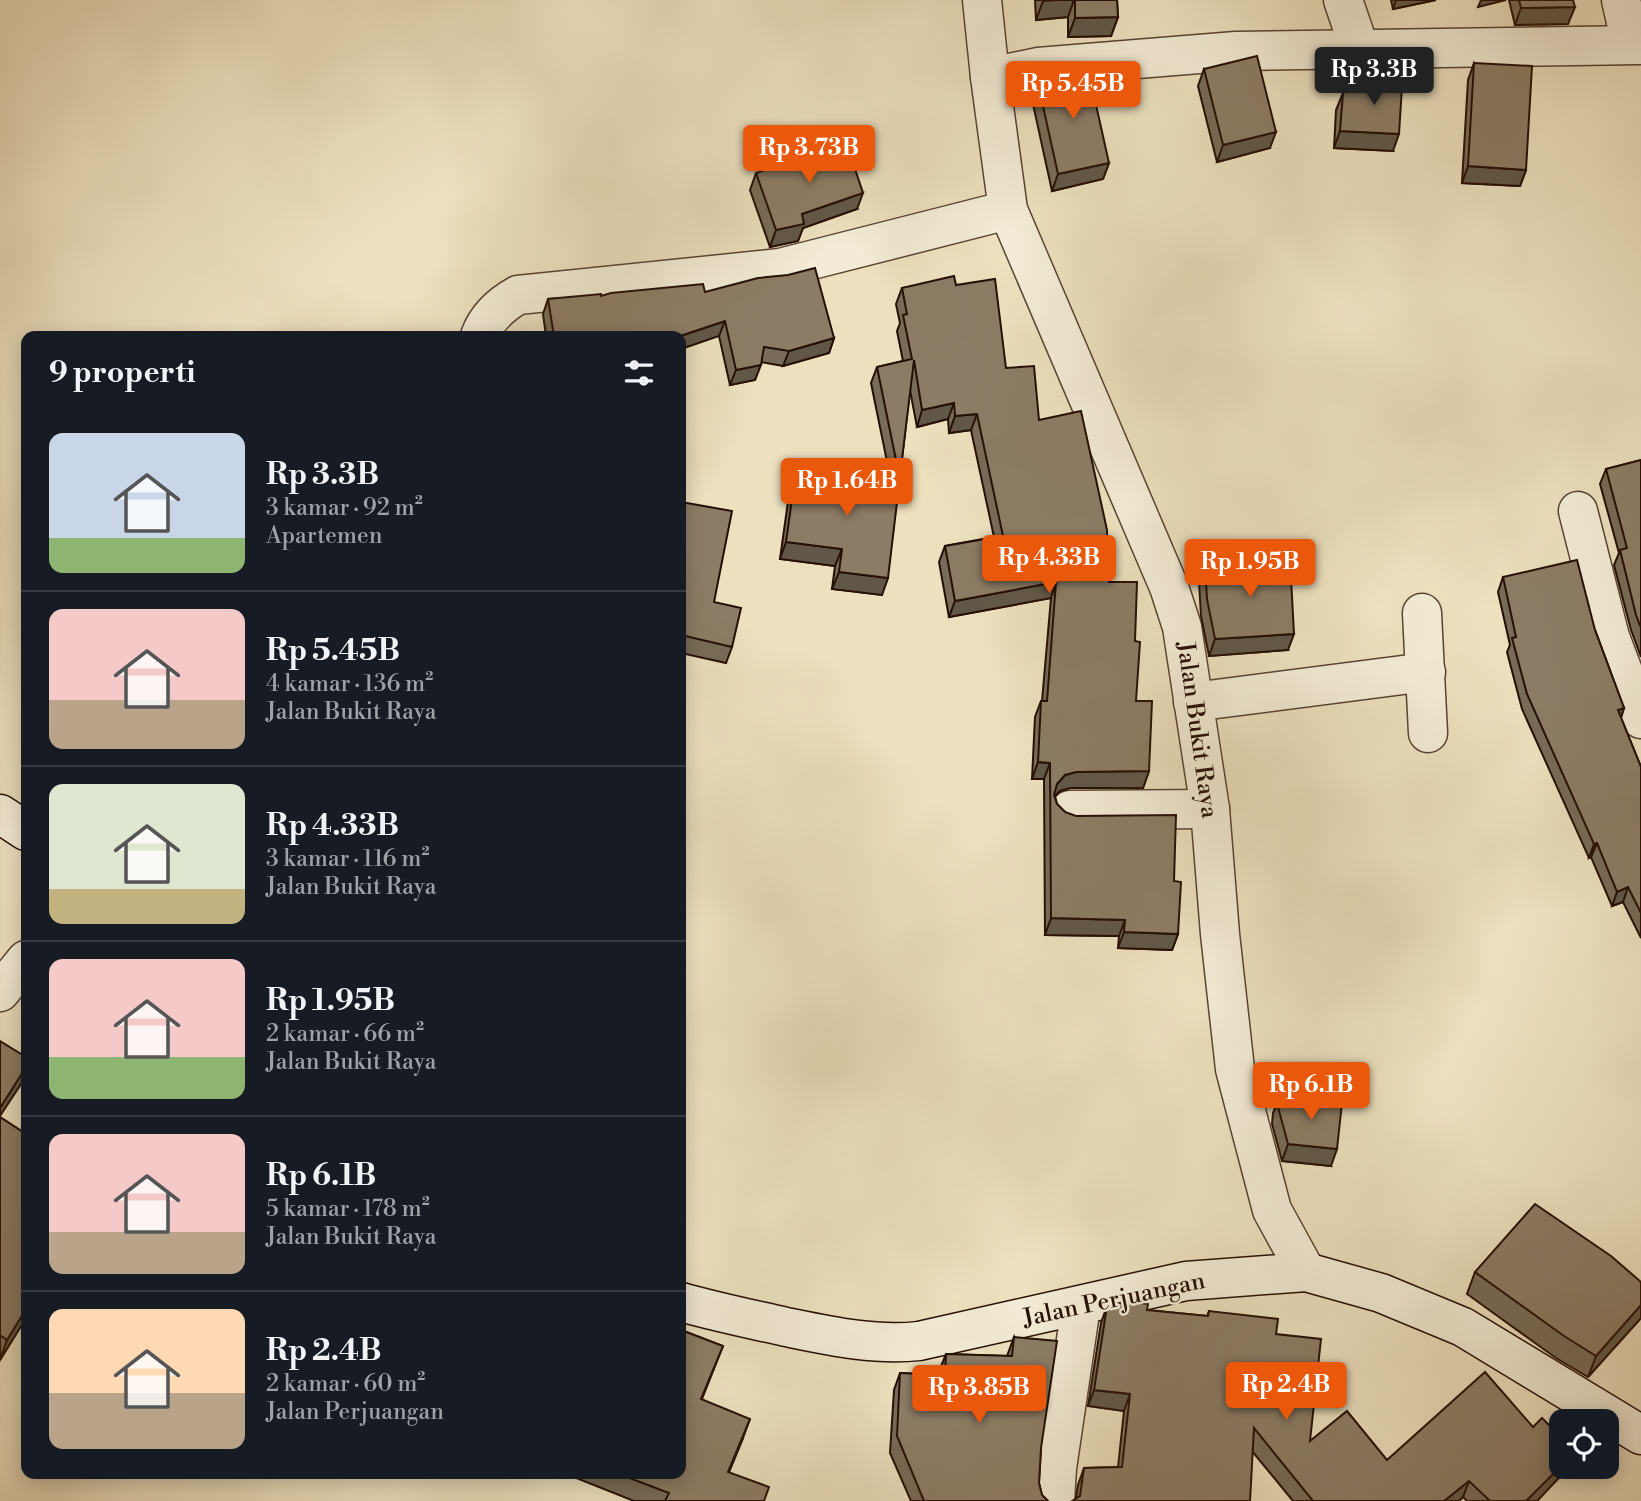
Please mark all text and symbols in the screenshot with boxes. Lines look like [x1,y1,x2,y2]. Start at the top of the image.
pin: Rp 3.3B [1309,48,1439,107]
text: Rp 3.3B [1331,56,1417,84]
pin: Rp 5.45B [1001,61,1145,121]
text: Rp 5.45B [1022,70,1124,98]
pin: Rp 3.73B [737,125,881,185]
text: Rp 3.73B [759,134,859,162]
text: 9 properti [49,354,196,392]
icon: filters [620,354,658,392]
text: Rp 3.3B [266,456,379,494]
pin: Rp 1.64B [775,458,919,518]
icon: home [105,461,189,545]
text: Rp 1.64B [797,467,897,495]
text: 3 kamar · 92 m² [266,494,423,522]
text: Apartemen [266,522,382,550]
pin: Rp 4.33B [977,536,1121,595]
pin: Rp 1.95B [1178,540,1322,599]
text: Rp 4.33B [998,544,1100,572]
text: Rp 1.95B [1201,548,1299,576]
text: Rp 5.45B [266,632,400,670]
icon: home [105,637,189,721]
street label: Jalan Bukit Raya [1170,639,1224,821]
text: 4 kamar · 136 m² [266,670,433,698]
text: Jalan Bukit Raya [266,698,436,726]
text: Rp 4.33B [266,807,399,845]
icon: home [105,812,189,896]
text: 3 kamar · 116 m² [266,845,429,873]
text: Jalan Bukit Raya [266,873,436,901]
text: Rp 1.95B [266,982,395,1020]
icon: home [105,987,189,1071]
text: 2 kamar · 66 m² [266,1020,424,1048]
text: Jalan Bukit Raya [266,1048,436,1076]
pin: Rp 6.1B [1246,1062,1376,1122]
text: Rp 6.1B [1269,1071,1353,1099]
text: Rp 6.1B [266,1157,376,1195]
icon: home [105,1162,189,1246]
text: 5 kamar · 178 m² [266,1195,430,1223]
text: Jalan Bukit Raya [266,1223,436,1251]
street label: Jalan Perjuangan [1019,1266,1208,1334]
text: Rp 2.4B [266,1332,382,1370]
icon: home [105,1337,189,1421]
pin: Rp 2.4B [1221,1362,1351,1422]
pin: Rp 3.85B [907,1366,1051,1425]
text: 2 kamar · 60 m² [266,1370,425,1398]
text: Rp 2.4B [1242,1371,1330,1399]
text: Rp 3.85B [928,1374,1030,1402]
text: Jalan Perjuangan [266,1398,444,1426]
map controls [1549,1409,1619,1479]
button: locate [1549,1409,1619,1479]

